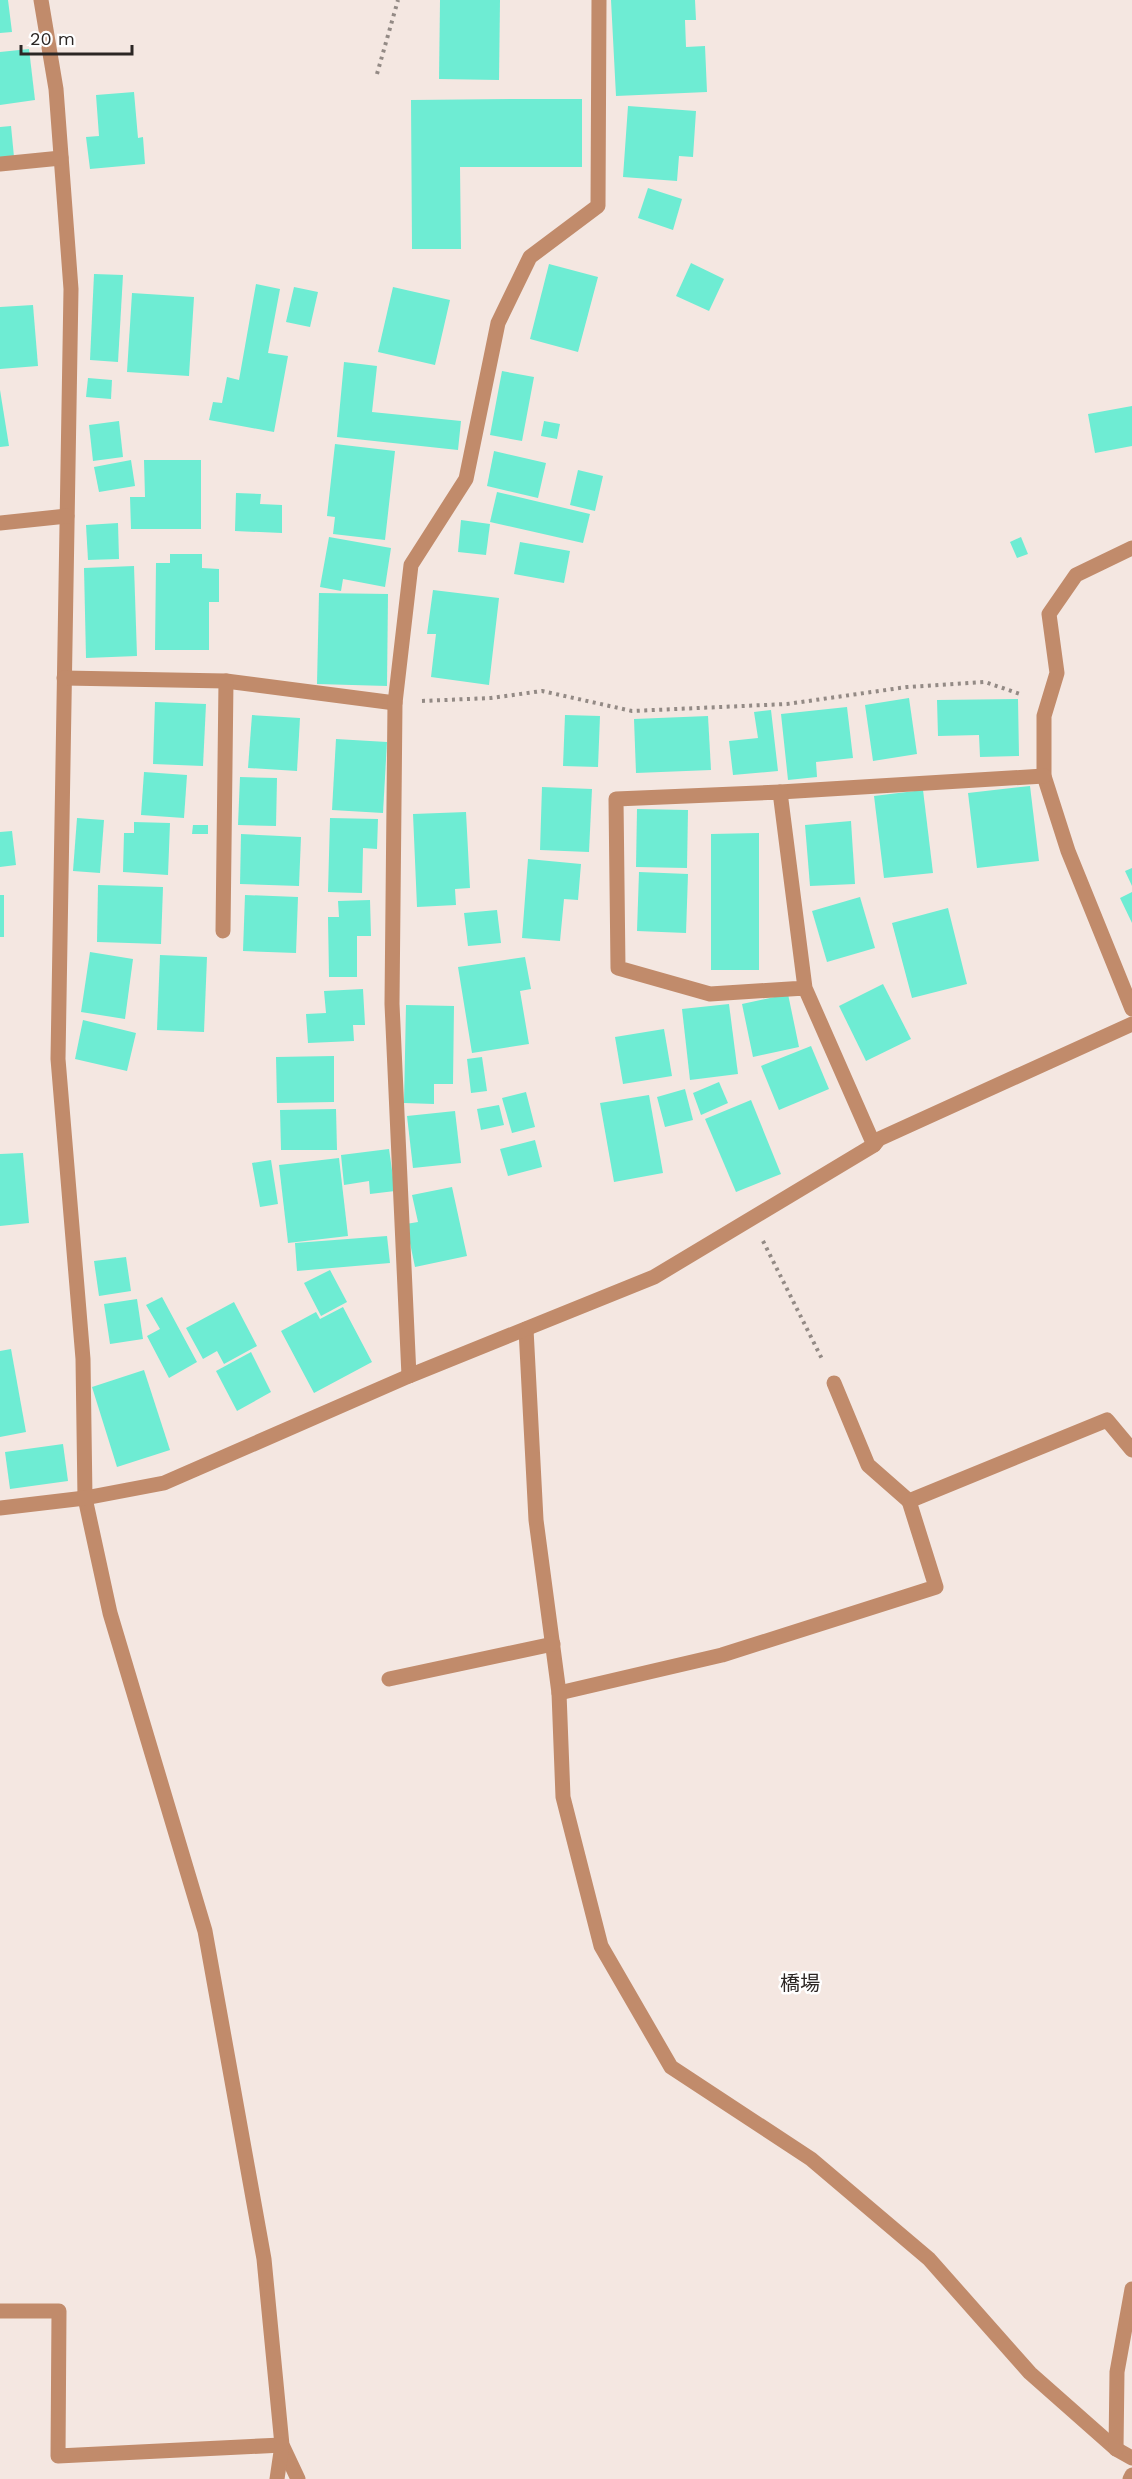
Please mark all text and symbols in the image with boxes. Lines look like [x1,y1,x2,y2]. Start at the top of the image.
scale bar [21,18,132,56]
text: 20 m [30,28,75,49]
district label: 橋場 [780,1971,820,1995]

